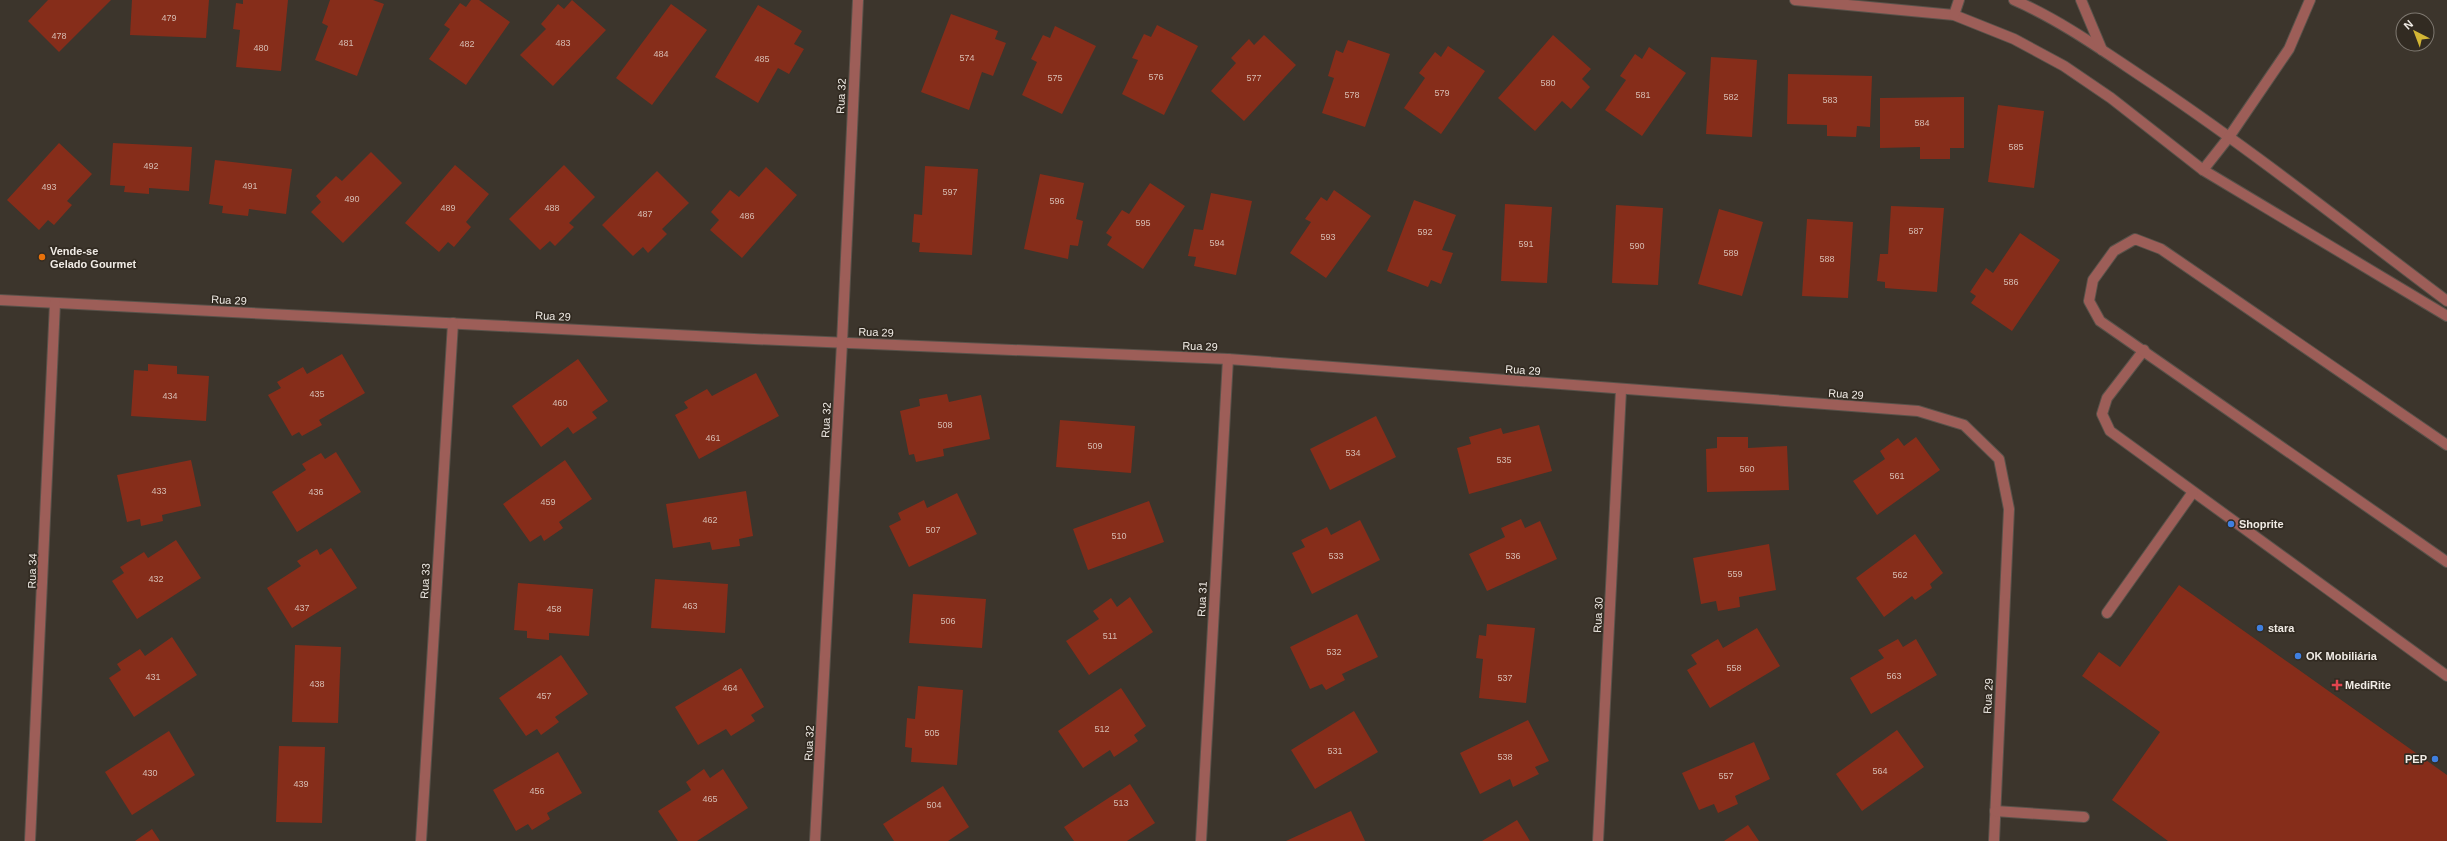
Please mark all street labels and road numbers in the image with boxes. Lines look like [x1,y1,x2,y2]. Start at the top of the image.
street label: Rua 32 [834,78,848,114]
street label: Rua 29 [211,293,247,307]
street label: Rua 29 [535,309,571,323]
street label: Rua 29 [858,325,894,339]
street label: Rua 29 [1182,339,1218,353]
street label: Rua 29 [1505,363,1541,377]
street label: Rua 29 [1828,387,1864,401]
street label: Rua 32 [819,402,833,438]
street label: Rua 34 [25,553,39,589]
street label: Rua 33 [418,563,432,599]
street label: Rua 31 [1195,581,1209,617]
street label: Rua 30 [1591,597,1605,633]
street label: Rua 29 [1981,678,1995,714]
street label: Rua 32 [802,725,816,761]

